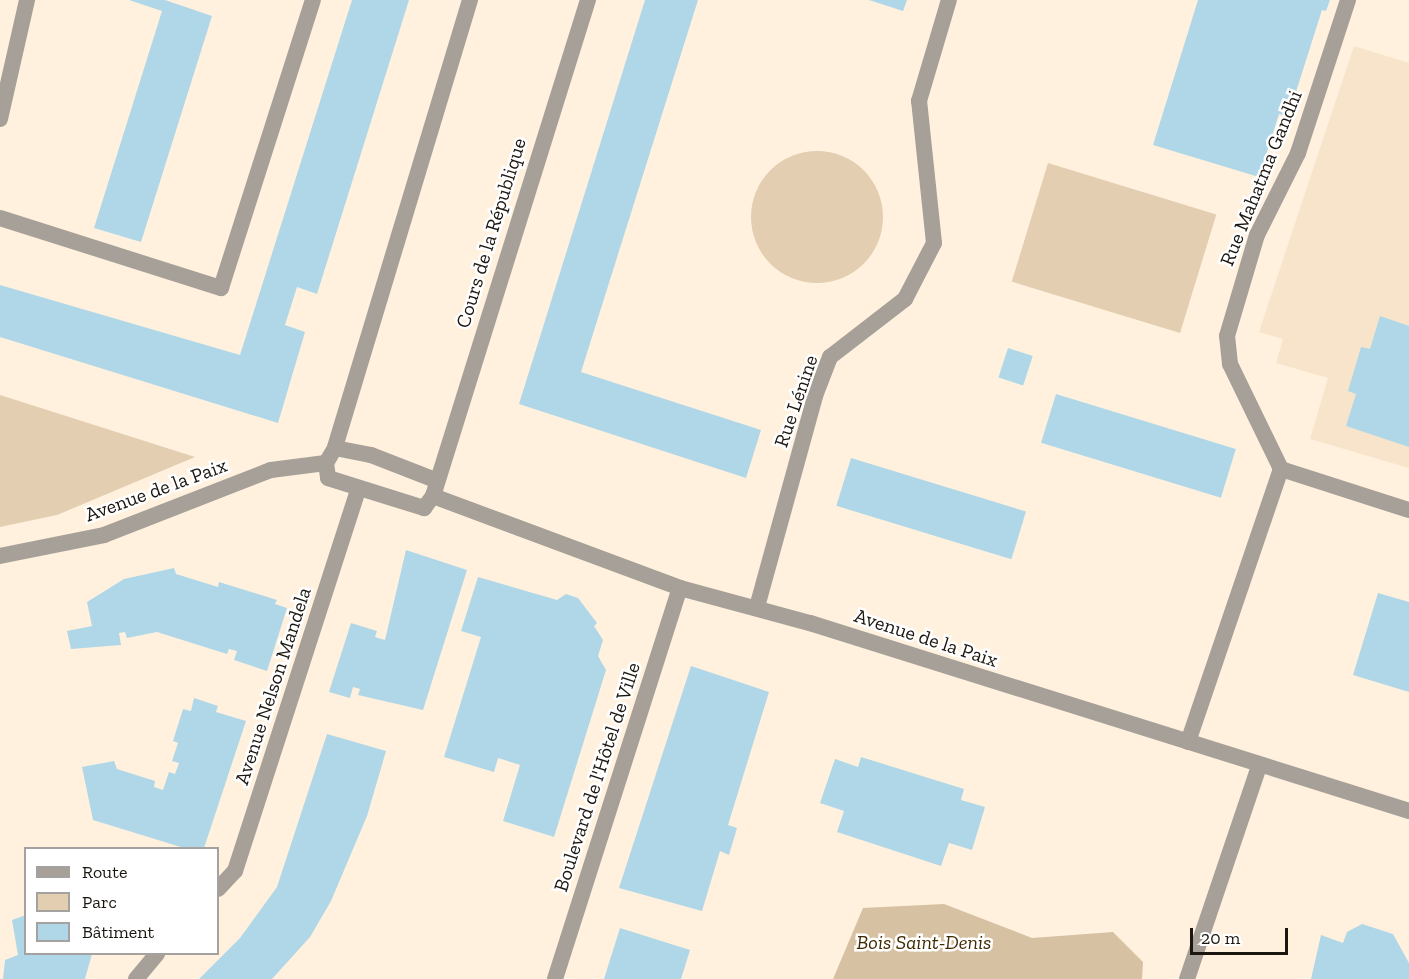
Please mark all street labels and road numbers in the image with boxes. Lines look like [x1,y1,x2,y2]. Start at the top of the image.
street label: Rue Mahatma Gandhi [1215,87,1307,269]
street label: Cours de la République [451,135,531,331]
street label: Rue Lénine [769,352,823,450]
street label: Avenue de la Paix [82,453,230,527]
street label: Avenue Nelson Mandela [230,584,316,788]
street label: Avenue de la Paix [851,604,1001,672]
street label: Boulevard de l'Hôtel de Ville [548,659,646,895]

